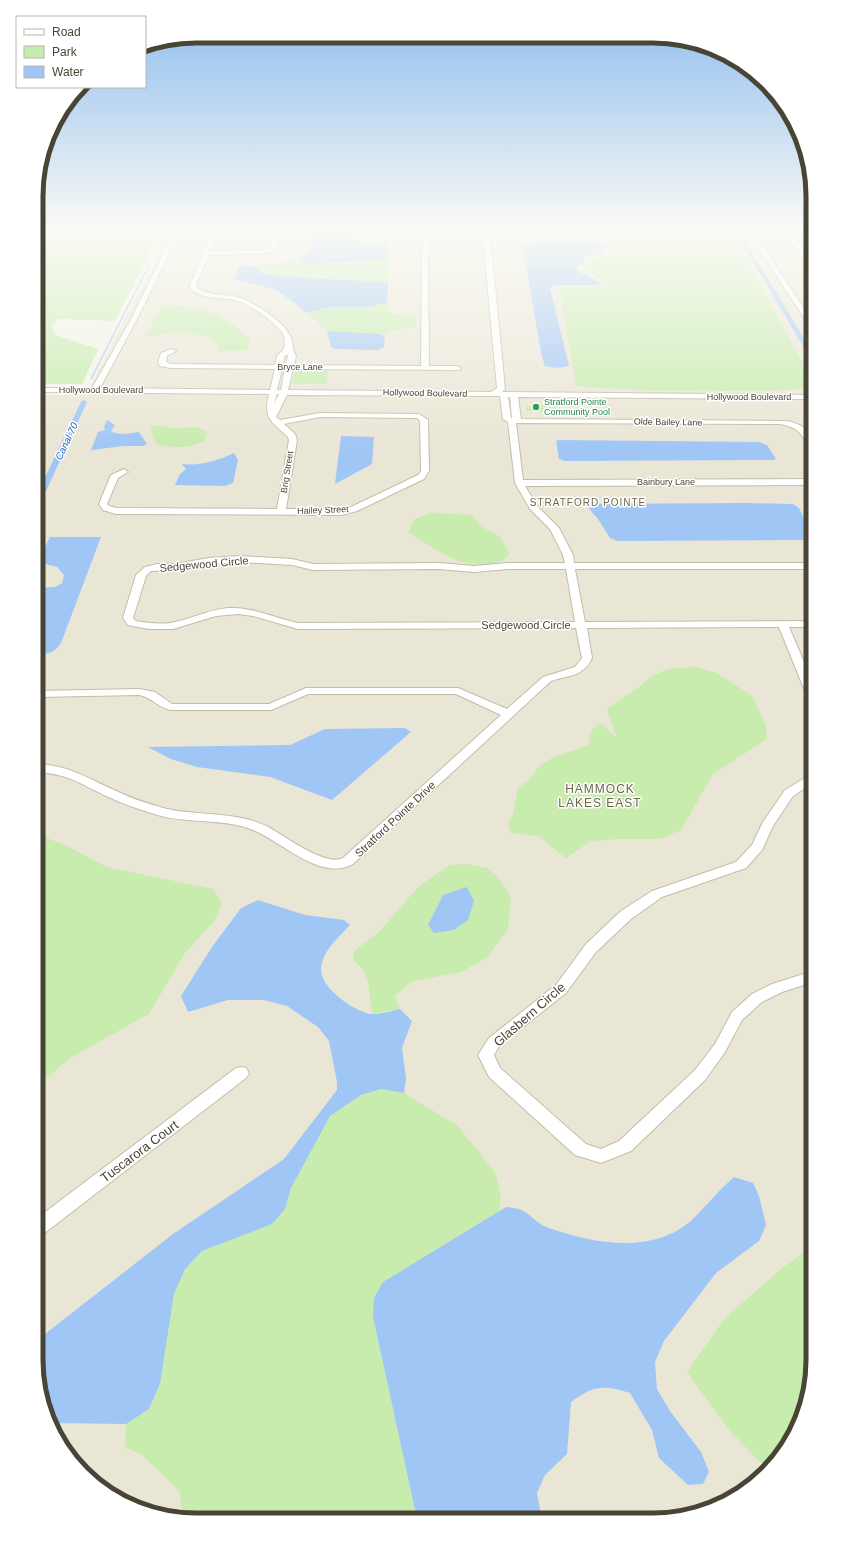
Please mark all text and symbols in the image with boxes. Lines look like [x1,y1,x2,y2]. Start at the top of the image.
legend [16,16,146,88]
text: Road [52,25,81,39]
text: Park [52,45,78,59]
text: Water [52,65,84,79]
street label: Bryce Lane [277,362,323,372]
street label: Hollywood Boulevard [59,385,143,395]
street label: Hollywood Boulevard [383,387,467,399]
street label: Hollywood Boulevard [707,392,791,402]
place label: Stratford Pointe Community Pool [544,397,610,417]
marker: Stratford Pointe Community Pool [531,402,541,412]
street label: Olde Bailey Lane [634,416,702,428]
water label: Canal 70 [53,420,80,462]
street label: Brig Street [279,450,295,494]
street label: Bainbury Lane [637,477,695,487]
district label: STRATFORD POINTE [530,497,646,508]
street label: Hailey Street [297,504,349,516]
street label: Sedgewood Circle [159,554,249,574]
street label: Sedgewood Circle [481,619,571,631]
street label: Stratford Pointe Drive [352,779,438,859]
district label: HAMMOCK LAKES EAST [558,782,642,810]
street label: Glasbern Circle [491,979,568,1049]
street label: Tuscarora Court [97,1117,181,1186]

